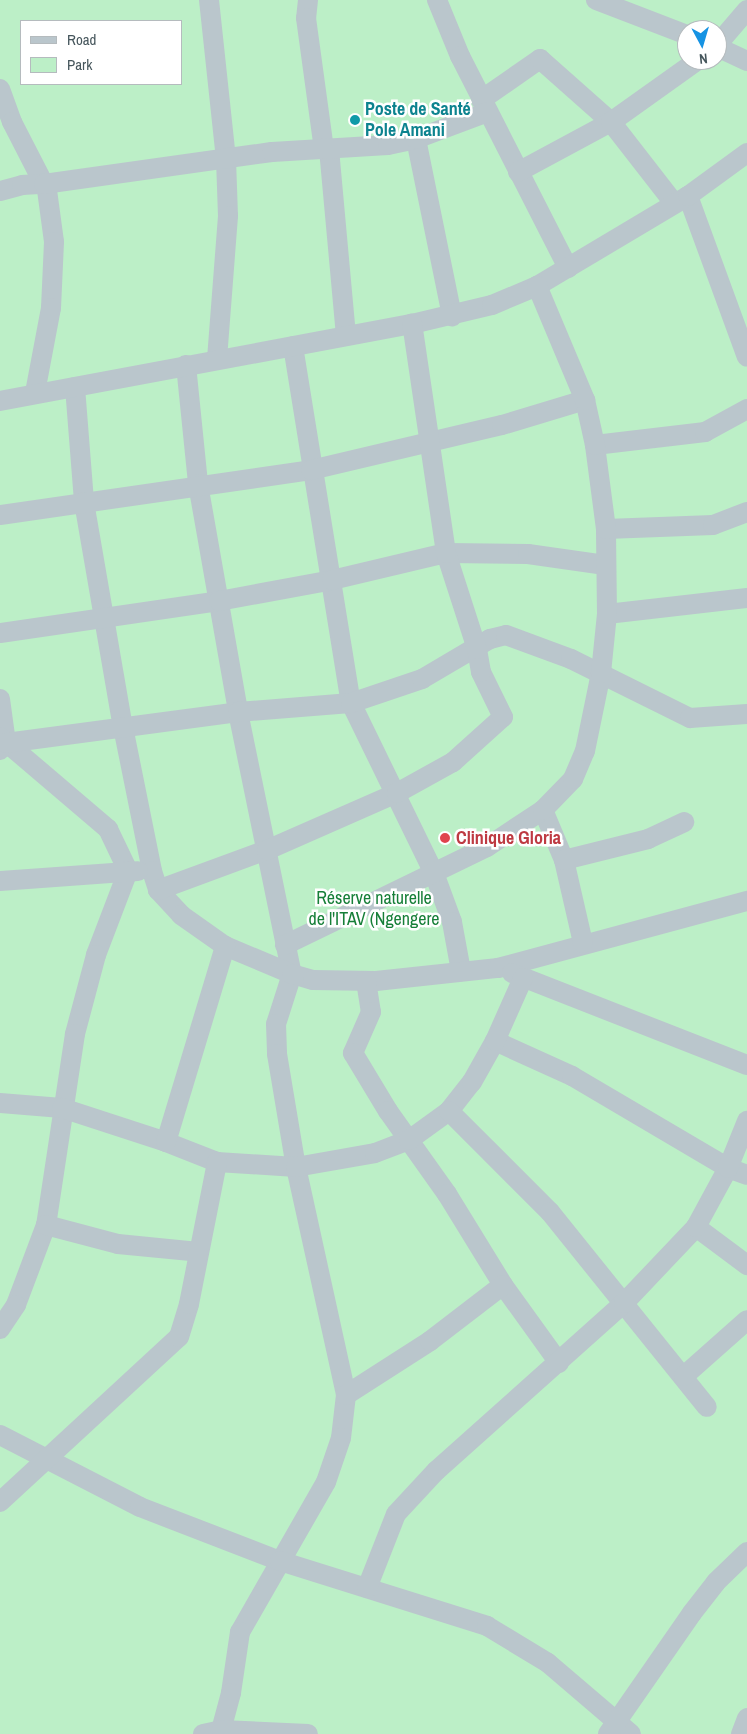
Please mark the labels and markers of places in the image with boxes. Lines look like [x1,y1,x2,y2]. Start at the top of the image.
place label: Poste de Santé Pole Amani [365,99,471,142]
marker: Poste de Santé Pole Amani [349,114,361,126]
place label: Clinique Gloria [456,827,561,849]
marker: Clinique Gloria [438,831,452,845]

